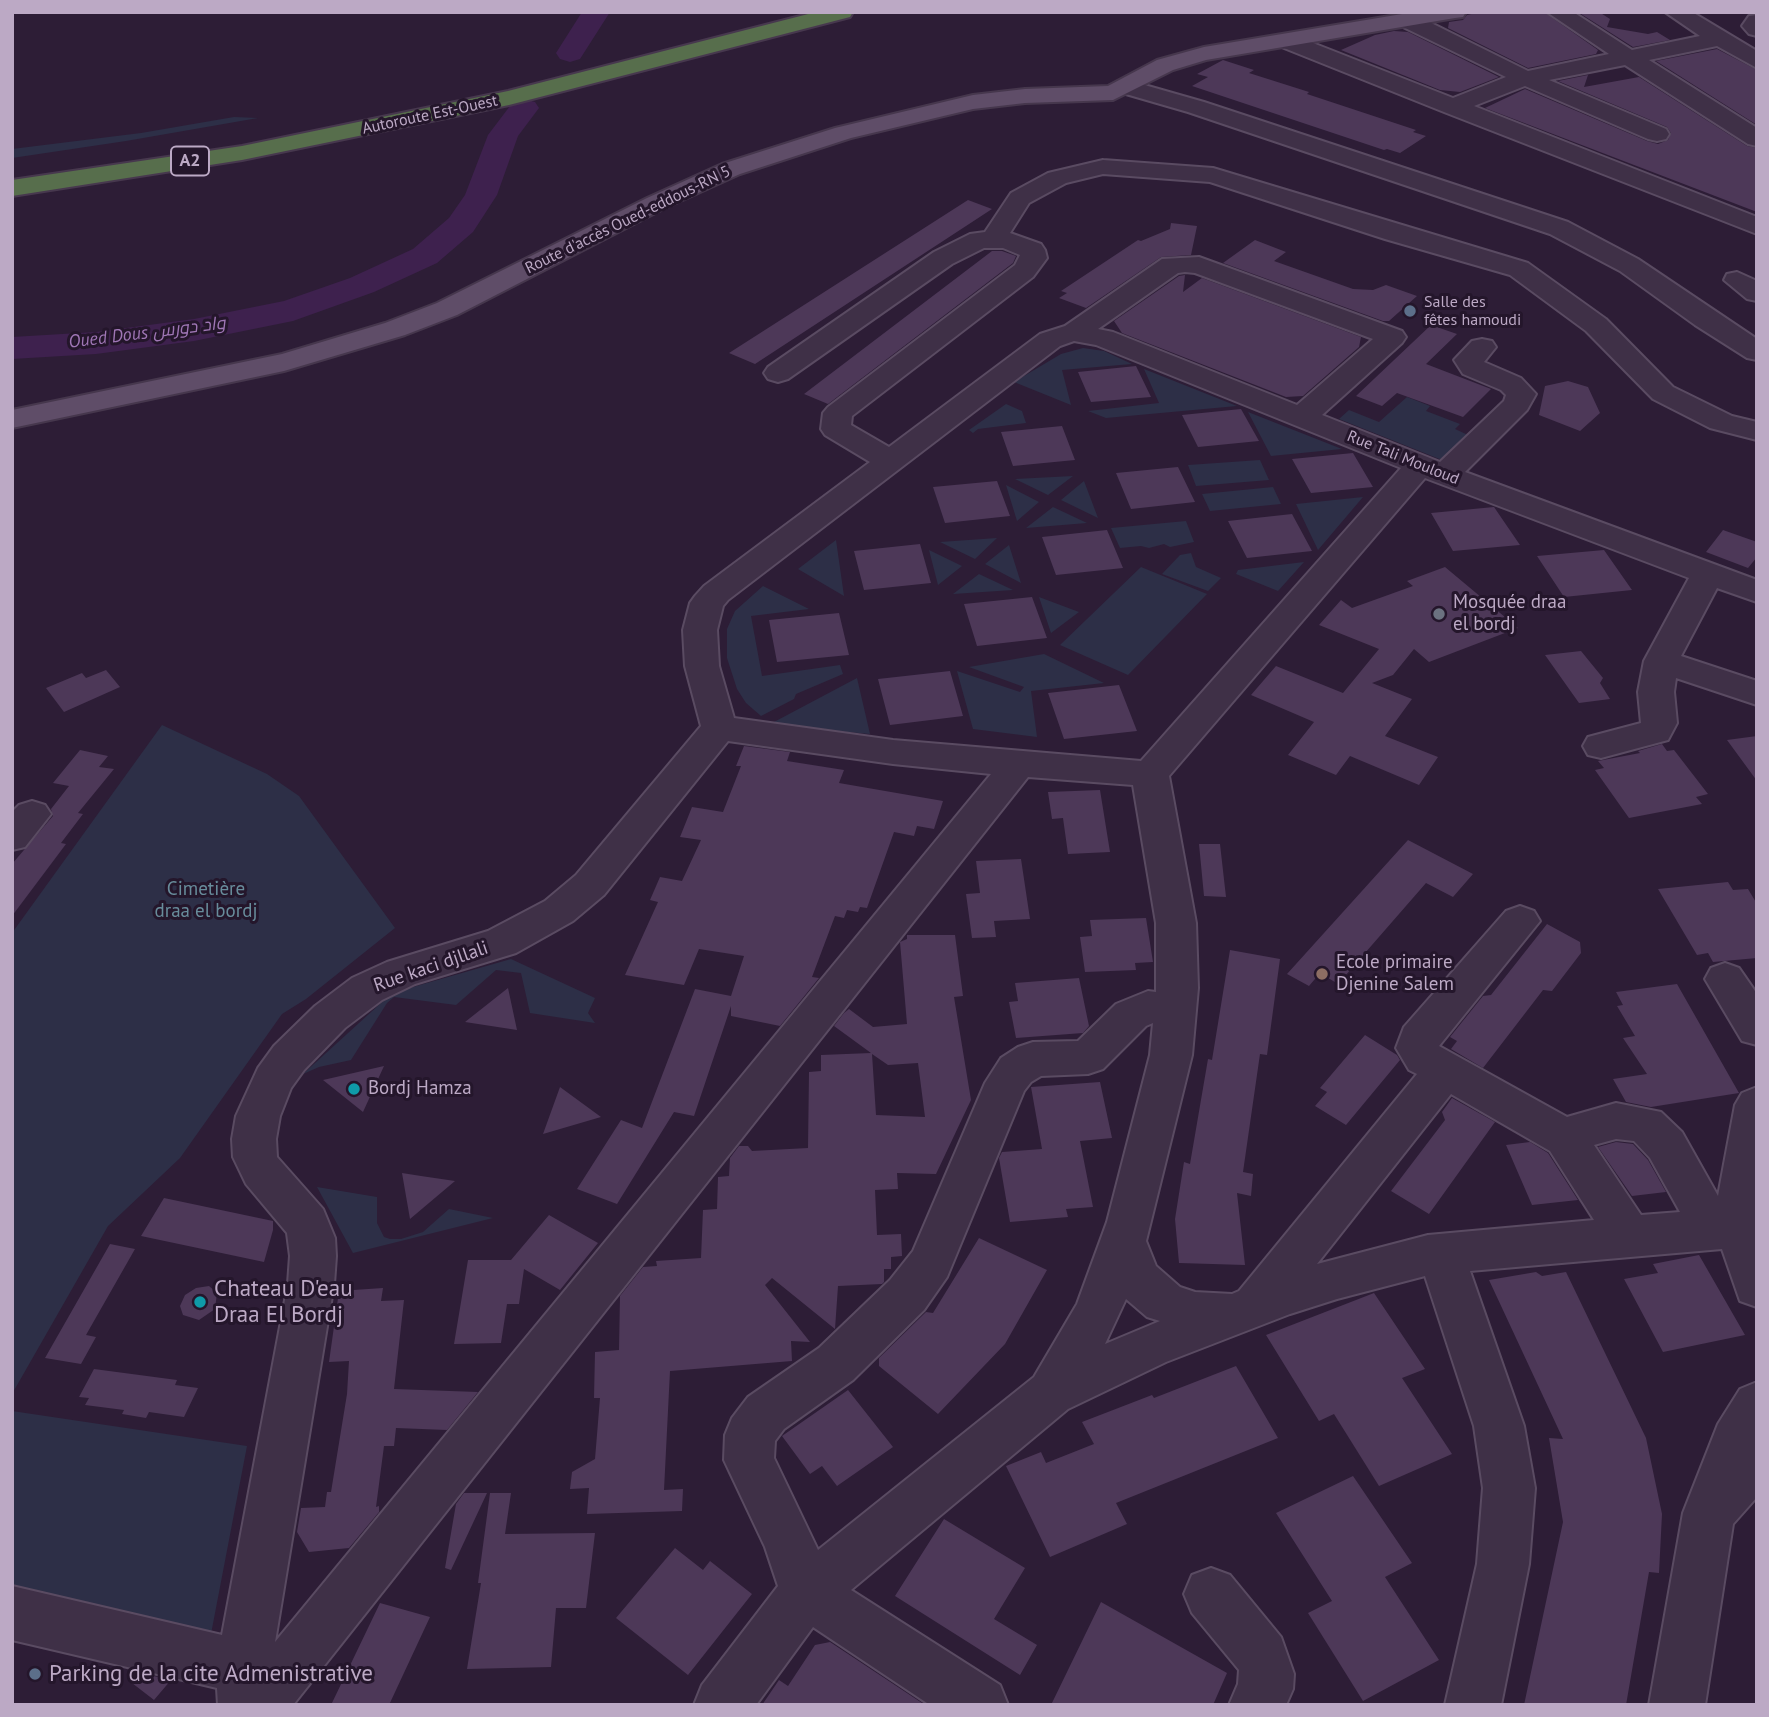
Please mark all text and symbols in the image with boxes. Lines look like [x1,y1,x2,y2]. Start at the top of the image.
street label: Autoroute Est-Ouest [361,91,499,139]
road number: A2 [171,146,209,176]
street label: Route d'accès Oued-eddous-RN 5 [522,162,734,278]
place label: Salle des fêtes hamoudi [1424,292,1521,330]
marker: Salle des fêtes hamoudi [1402,303,1418,319]
water label: Oued Dous واد دورس [67,313,227,353]
street label: Rue Tali Mouloud [1344,427,1462,489]
place label: Mosquée draa el bordj [1453,592,1566,636]
marker: Mosquée draa el bordj [1431,606,1447,622]
park label: Cimetière draa el bordj [154,879,258,923]
street label: Rue kaci djllali [371,937,491,997]
place label: Ecole primaire Djenine Salem [1336,952,1454,996]
marker: Ecole primaire Djenine Salem [1314,966,1330,982]
place label: Bordj Hamza [368,1078,472,1100]
marker: Bordj Hamza [346,1081,362,1097]
place label: Chateau D'eau Draa El Bordj [214,1275,353,1329]
marker: Chateau D'eau Draa El Bordj [192,1294,208,1310]
place label: Parking de la cite Admenistrative [49,1660,373,1688]
marker: Parking de la cite Admenistrative [27,1666,43,1682]

